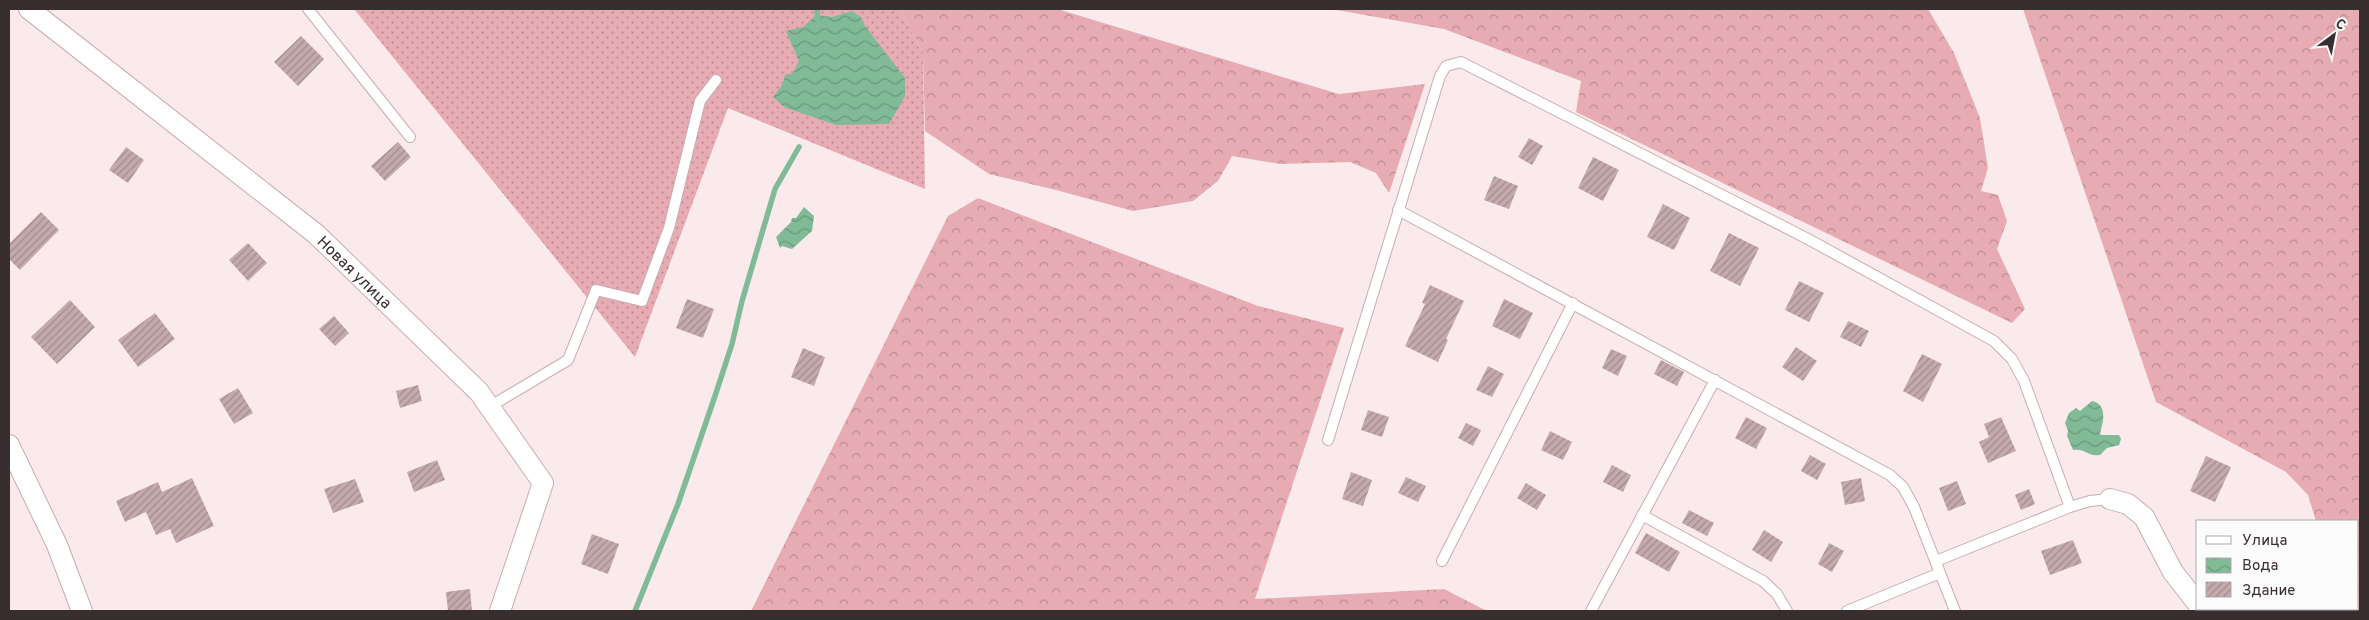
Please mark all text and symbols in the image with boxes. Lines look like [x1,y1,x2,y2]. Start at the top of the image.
north arrow [2309,10,2359,60]
text: С [2332,16,2348,35]
street label: Новая улица [312,232,395,314]
legend [2196,520,2359,610]
text: Улица [2242,532,2287,551]
text: Вода [2242,557,2278,576]
text: Здание [2242,582,2295,601]

